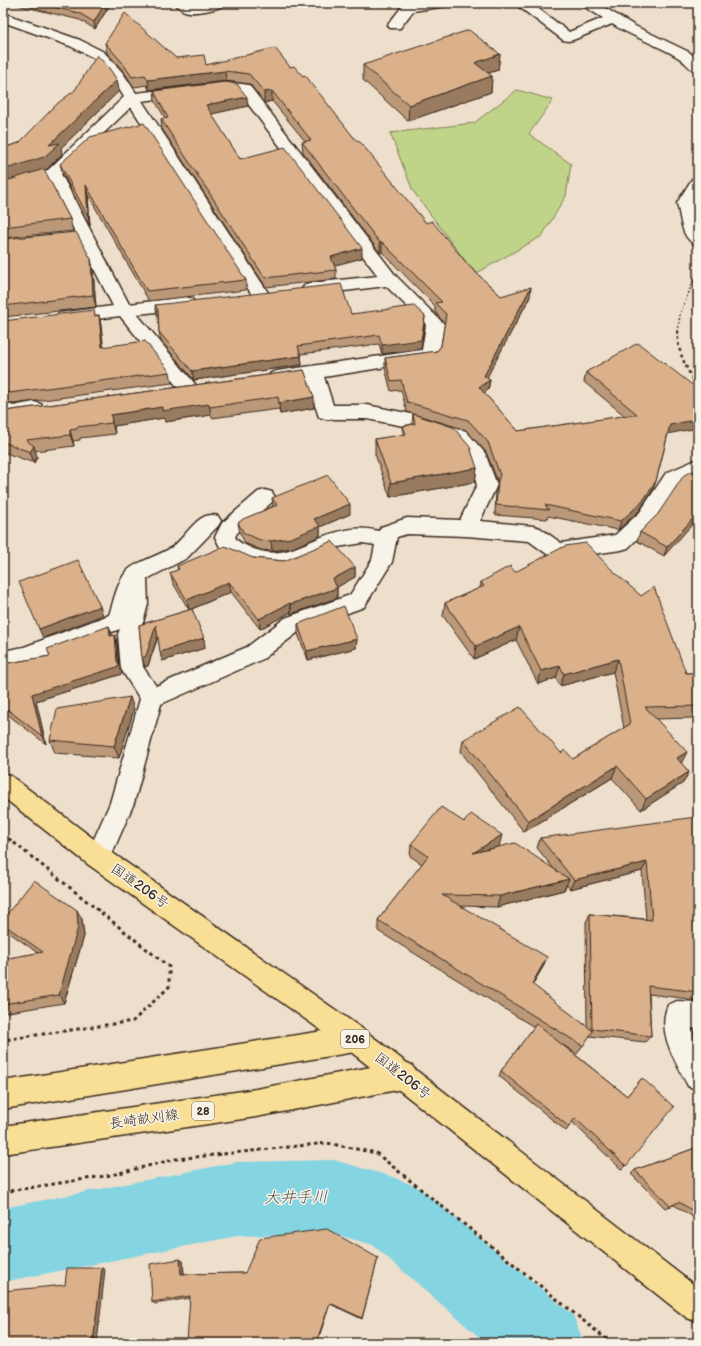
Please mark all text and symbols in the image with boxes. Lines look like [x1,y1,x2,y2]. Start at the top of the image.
street label: 国道206号 [108,860,172,912]
road number: 206 [341,1030,369,1048]
street label: 国道206号 [371,1049,435,1103]
road number: 28 [192,1102,214,1120]
street label: 長崎畝刈線 [108,1106,180,1132]
water label: 大井手川 [264,1188,328,1208]

